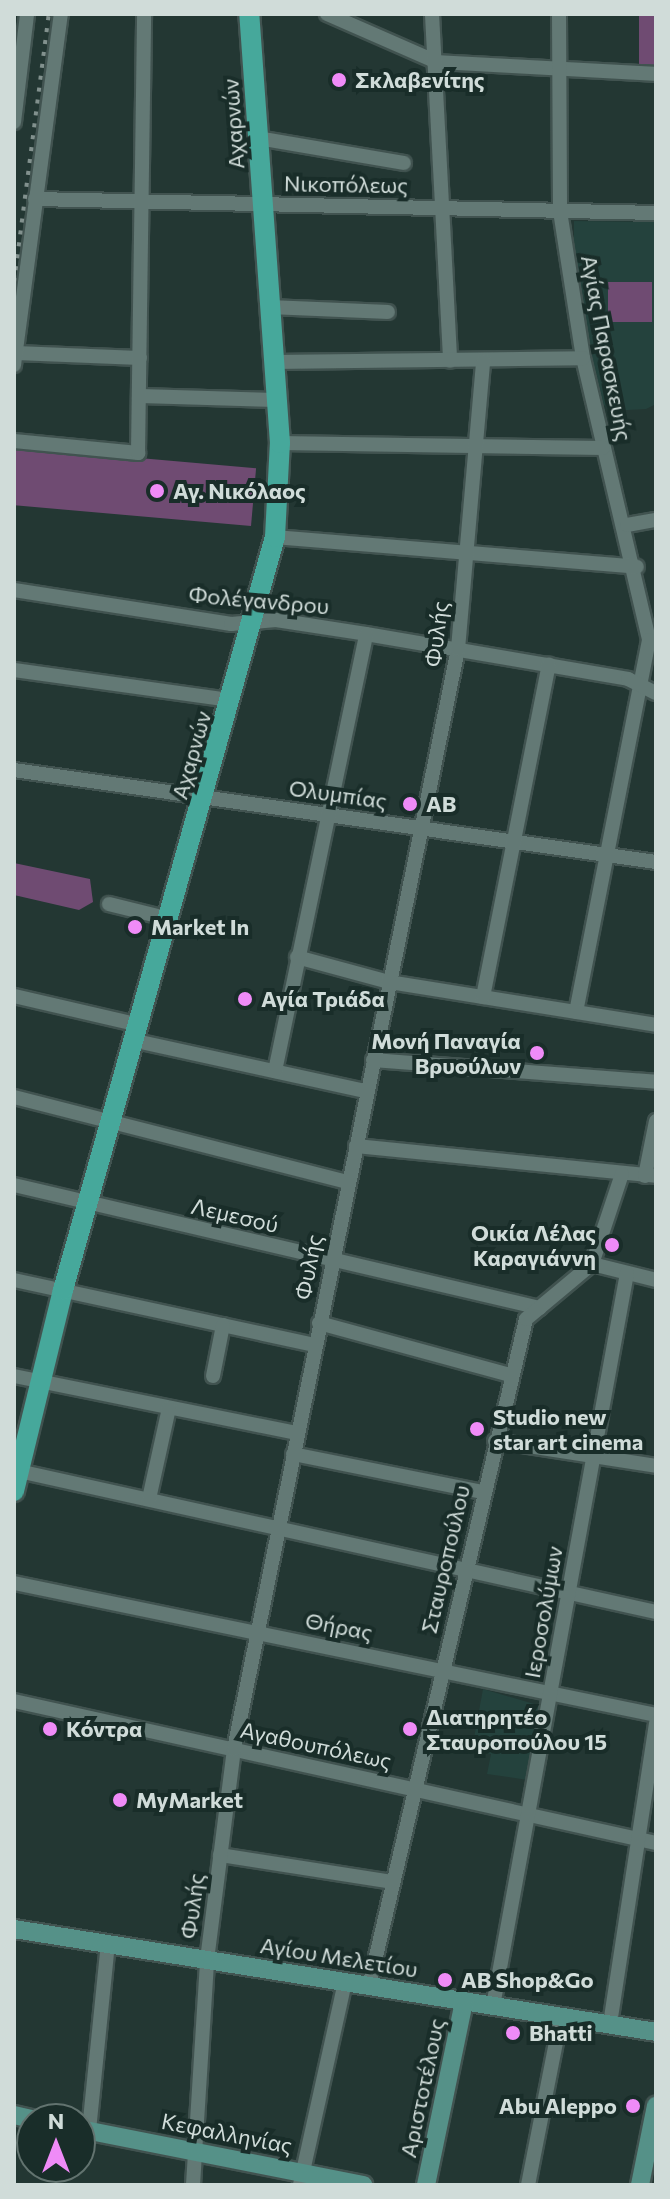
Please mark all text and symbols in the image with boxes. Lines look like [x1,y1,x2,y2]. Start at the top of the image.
place label: Σκλαβενίτης [355,67,485,93]
marker: Σκλαβενίτης [330,71,348,89]
street label: Αχαρνών [217,78,249,170]
street label: Νικοπόλεως [284,170,408,198]
street label: Αγίας Παρασκευής [576,253,638,443]
place label: Αγ. Νικόλαος [173,478,306,504]
marker: Αγ. Νικόλαος [148,482,166,500]
street label: Φολέγανδρου [188,581,330,619]
street label: Φυλής [419,600,453,668]
street label: Αχαρνών [166,708,216,802]
street label: Ολυμπίας [287,774,389,814]
place label: AB [426,791,456,817]
marker: AB [401,795,419,813]
place label: Market In [151,914,249,940]
marker: Market In [126,918,144,936]
place label: Αγία Τριάδα [261,986,385,1012]
marker: Αγία Τριάδα [236,990,254,1008]
place label: Μονή Παναγία Βρυούλων [371,1027,521,1078]
marker: Μονή Παναγία Βρυούλων [528,1044,546,1062]
street label: Λεμεσού [189,1192,281,1238]
place label: Οικία Λέλας Καραγιάννη [471,1219,596,1270]
street label: Φυλής [289,1232,327,1302]
marker: Οικία Λέλας Καραγιάννη [603,1236,621,1254]
place label: Studio new star art cinema [493,1403,643,1454]
marker: Studio new star art cinema [468,1420,486,1438]
street label: Σταυροπούλου [415,1482,475,1636]
street label: Ιεροσολύμων [518,1544,568,1680]
street label: Θήρας [303,1607,375,1645]
place label: Διατηρητέο Σταυροπούλου 15 [426,1703,607,1754]
place label: Κόντρα [66,1716,142,1742]
street label: Αγαθουπόλεως [238,1716,394,1774]
marker: Κόντρα [41,1720,59,1738]
marker: Διατηρητέο Σταυροπούλου 15 [401,1720,419,1738]
place label: MyMarket [136,1787,243,1813]
marker: MyMarket [111,1791,129,1809]
street label: Φυλής [175,1872,209,1940]
street label: Αγίου Μελετίου [258,1932,420,1982]
place label: ΑΒ Shop&Go [461,1967,594,1993]
marker: ΑΒ Shop&Go [436,1971,454,1989]
street label: Αριστοτέλους [394,2016,450,2160]
place label: Bhatti [529,2020,593,2046]
marker: Bhatti [504,2024,522,2042]
place label: Abu Aleppo [499,2093,617,2119]
marker: Abu Aleppo [624,2097,642,2115]
north arrow [16,2103,96,2183]
text: N [48,2107,64,2134]
street label: Κεφαλληνίας [159,2107,295,2159]

